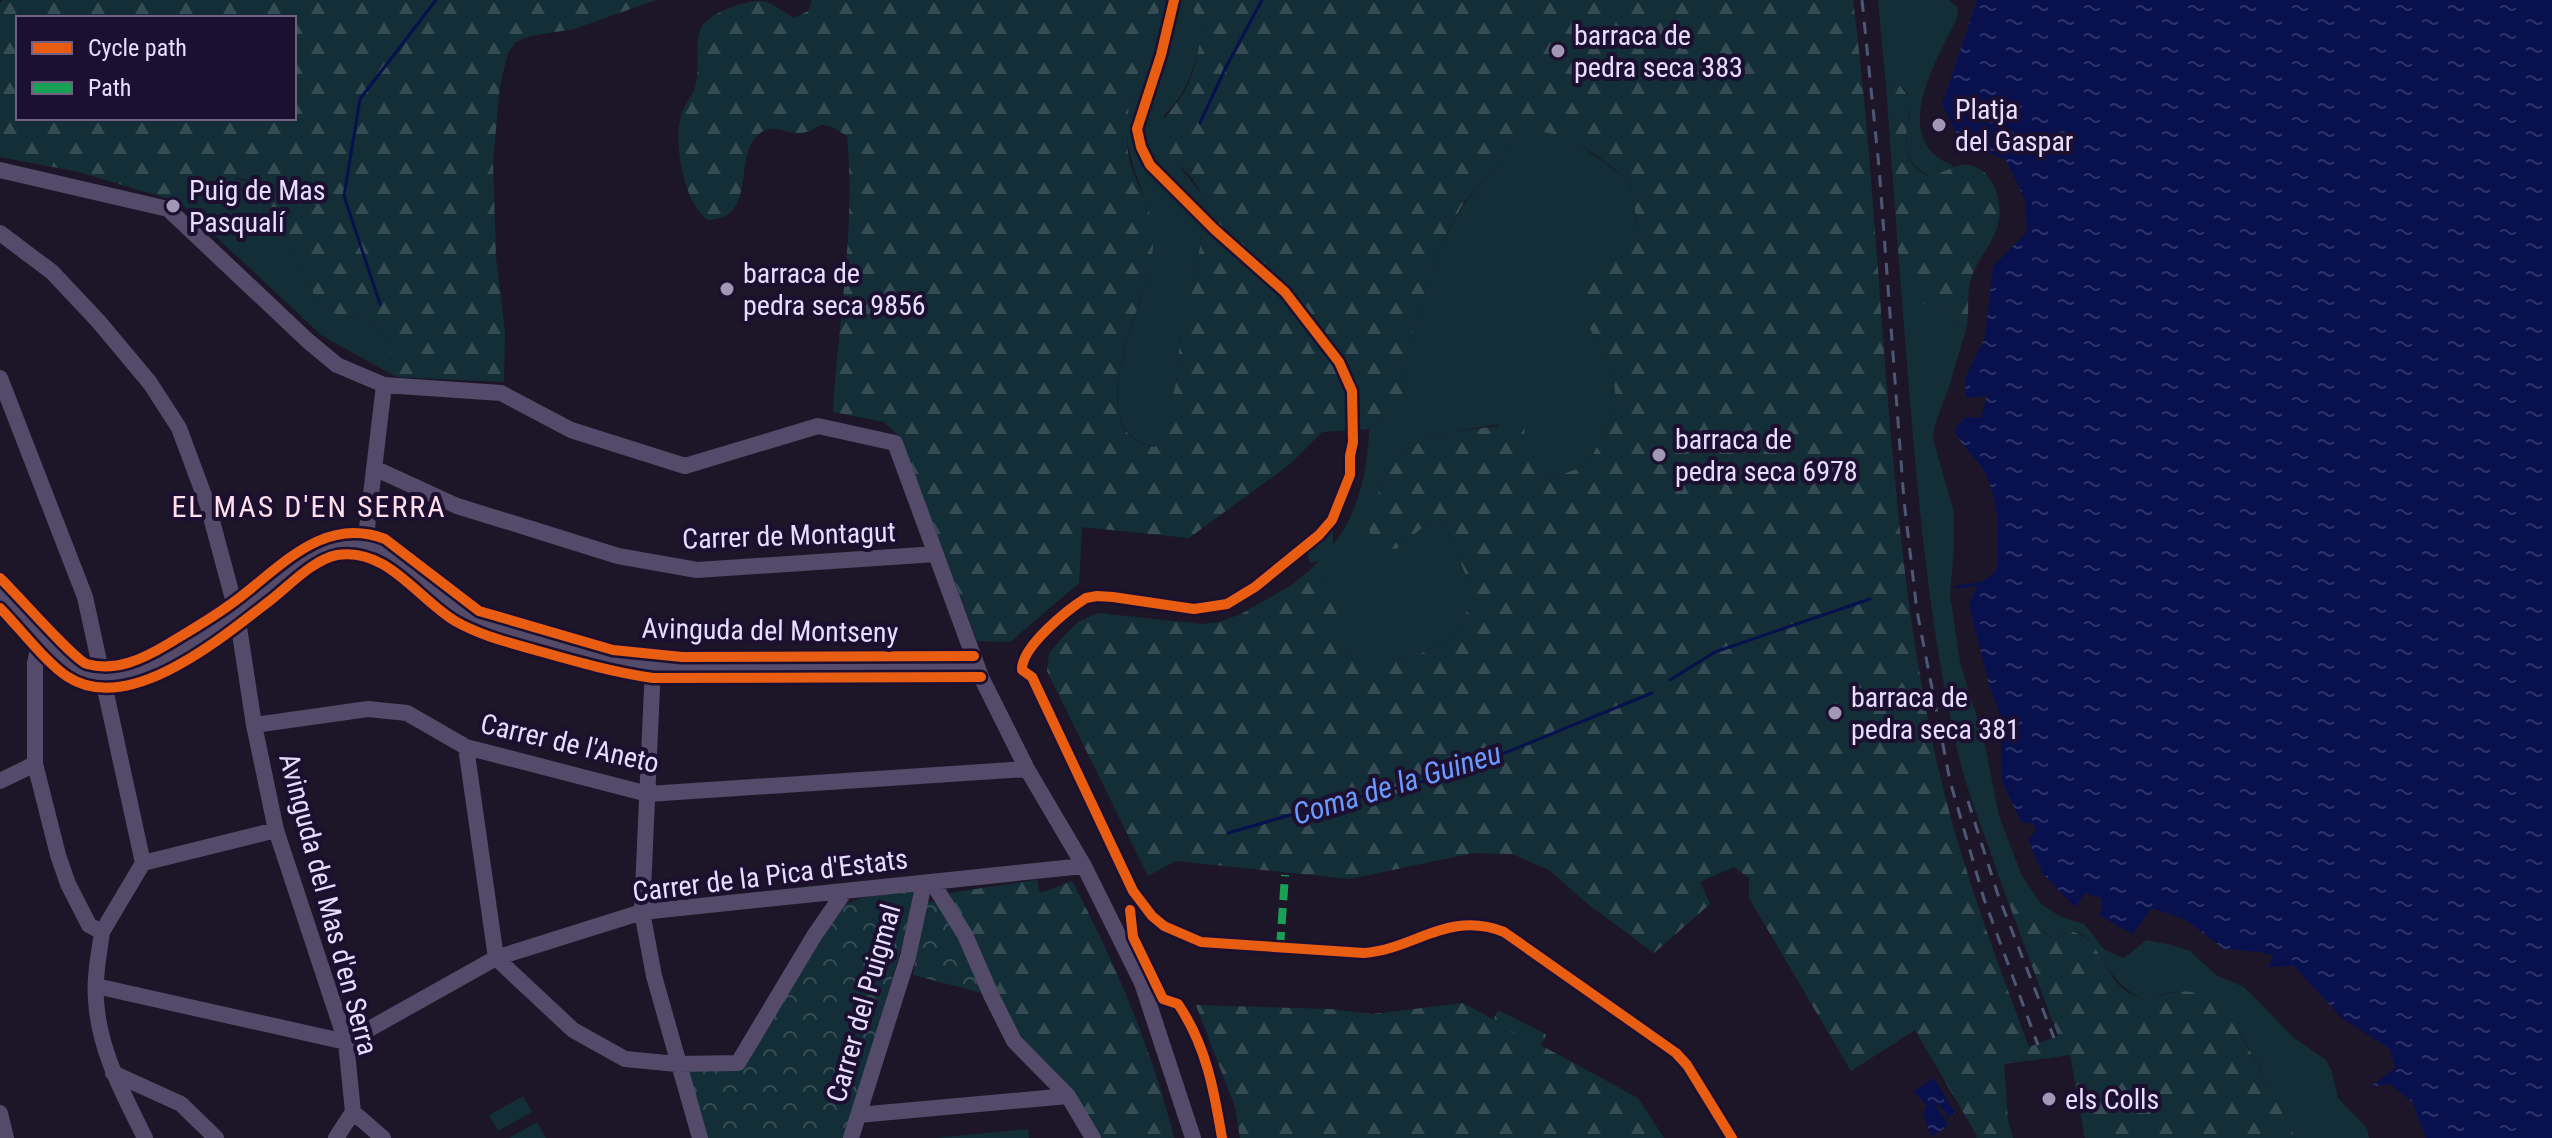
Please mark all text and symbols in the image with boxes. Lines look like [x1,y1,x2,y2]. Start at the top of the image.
legend [16,16,296,120]
place label: barraca de pedra seca 383 [1574,19,1743,84]
text: Cycle path [88,34,187,62]
marker: barraca de pedra seca 383 [1549,42,1567,60]
text: Path [88,74,131,102]
place label: Platja del Gaspar [1955,93,2073,158]
marker: Platja del Gaspar [1930,116,1948,134]
place label: Puig de Mas Pasqualí [189,174,326,239]
marker: Puig de Mas Pasqualí [164,197,182,215]
place label: barraca de pedra seca 9856 [743,257,926,322]
marker: barraca de pedra seca 9856 [718,280,736,298]
place label: barraca de pedra seca 6978 [1675,423,1858,488]
marker: barraca de pedra seca 6978 [1650,446,1668,464]
district label: EL MAS D'EN SERRA [171,489,447,524]
street label: Carrer de Montagut [682,515,896,556]
street label: Avinguda del Montseny [641,612,899,649]
place label: barraca de pedra seca 381 [1851,681,2020,746]
marker: barraca de pedra seca 381 [1826,704,1844,722]
street label: Carrer de l'Aneto [477,707,662,780]
water label: Coma de la Guineu [1289,735,1505,832]
street label: Avinguda del Mas d'en Serra [272,750,385,1059]
street label: Carrer de la Pica d'Estats [631,842,909,909]
street label: Carrer del Puigmal [819,900,907,1106]
place label: els Colls [2065,1083,2159,1116]
marker: els Colls [2040,1090,2058,1108]

